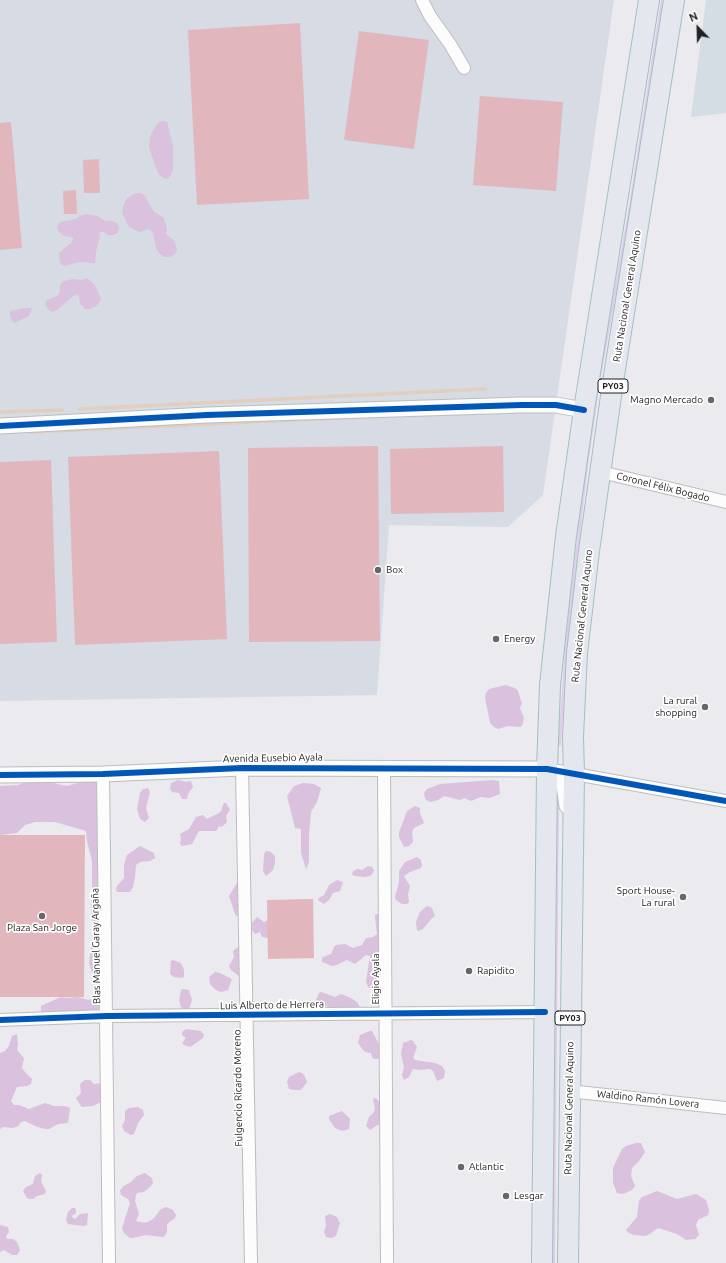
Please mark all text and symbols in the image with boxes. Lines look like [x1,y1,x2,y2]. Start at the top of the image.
north arrow [678,8,718,48]
text: N [687,10,699,24]
street label: Ruta Nacional General Aquino [611,229,643,363]
road number: PY03 [598,379,628,393]
place label: Magno Mercado [630,394,703,406]
marker: Magno Mercado [706,395,716,405]
street label: Coronel Félix Bogado [615,470,711,504]
street label: Ruta Nacional General Aquino [569,549,595,683]
place label: Box [386,564,403,576]
marker: Box [373,565,383,575]
place label: Energy [504,633,535,645]
marker: Energy [491,634,501,644]
place label: La rural shopping [656,695,697,718]
marker: La rural shopping [700,702,710,712]
street label: Avenida Eusebio Ayala [223,751,323,765]
place label: Sport House- La rural [617,885,675,908]
street label: Blas Manuel Garay Argaña [89,888,103,1004]
marker: Sport House- La rural [678,892,688,902]
marker: Plaza San Jorge [37,911,47,921]
place label: Plaza San Jorge [7,922,77,934]
street label: Eligio Ayala [370,953,382,1005]
place label: Rapidito [477,965,515,977]
marker: Rapidito [464,966,474,976]
street label: Luis Alberto de Herrera [220,998,324,1012]
road number: PY03 [555,1011,585,1025]
street label: Fulgencio Ricardo Moreno [231,1029,245,1147]
street label: Ruta Nacional General Aquino [562,1041,576,1175]
street label: Waldino Ramón Lovera [596,1088,700,1110]
place label: Atlantic [469,1161,504,1173]
marker: Atlantic [456,1162,466,1172]
place label: Lesgar [514,1190,544,1202]
marker: Lesgar [501,1191,511,1201]

